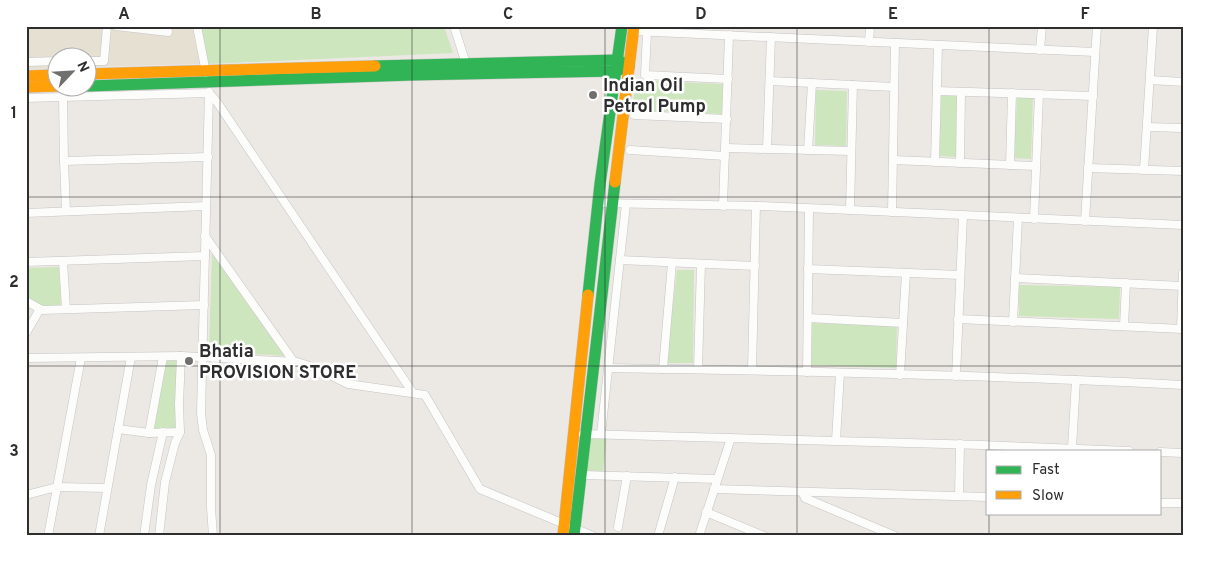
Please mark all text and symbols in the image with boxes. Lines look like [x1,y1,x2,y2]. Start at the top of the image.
text: A [118,5,130,25]
text: B [310,5,322,25]
text: C [503,5,513,25]
text: D [695,5,707,25]
text: E [888,5,898,25]
text: F [1080,5,1090,25]
north arrow [48,48,98,98]
text: N [73,59,92,75]
place label: Indian Oil Petrol Pump [603,75,706,119]
marker: Indian Oil Petrol Pump [587,89,599,101]
text: 1 [11,104,17,124]
text: 2 [9,273,19,293]
place label: Bhatia PROVISION STORE [199,341,356,385]
marker: Bhatia PROVISION STORE [183,355,195,367]
text: 3 [9,442,19,462]
legend [986,450,1162,514]
text: Fast [1032,461,1060,480]
text: Slow [1032,487,1064,506]

